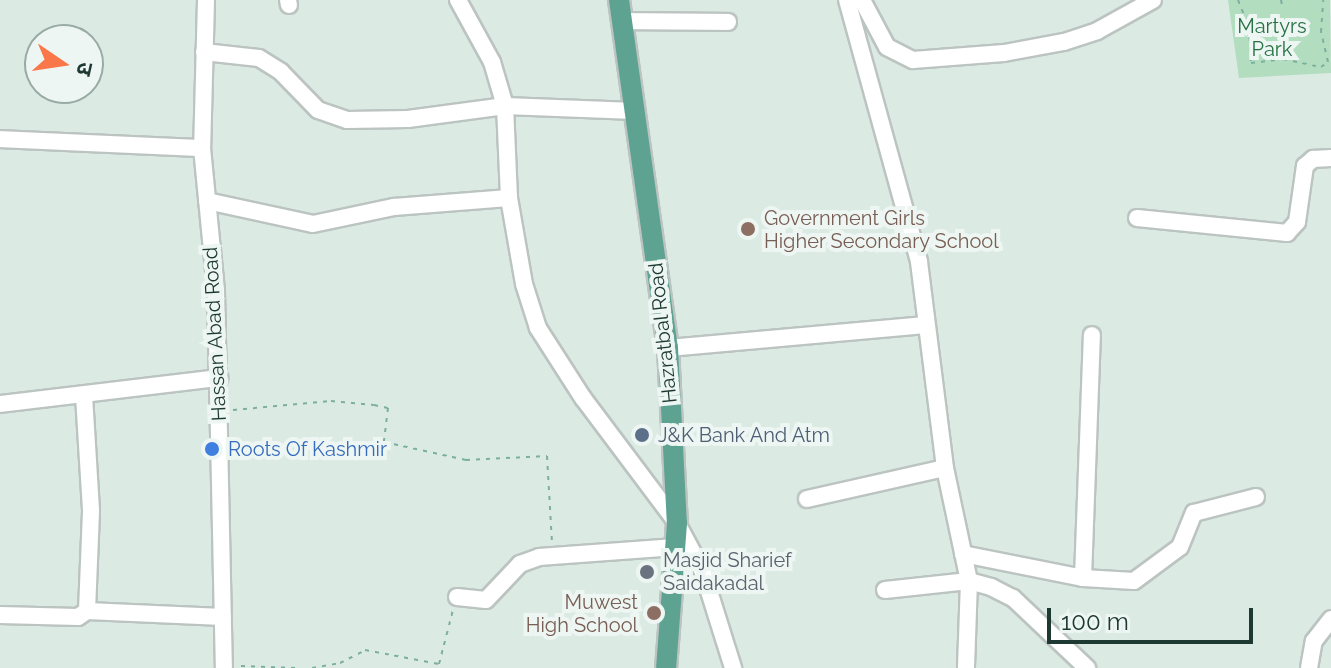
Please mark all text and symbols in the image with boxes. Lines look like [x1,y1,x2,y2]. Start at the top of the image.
park label: Martyrs Park [1237,15,1307,62]
north arrow [24,24,104,104]
text: उ [71,60,100,78]
place label: Government Girls Higher Secondary School [764,206,1000,253]
marker: Government Girls Higher Secondary School [739,220,757,238]
street label: Hassan Abad Road [198,246,232,422]
street label: Hazratbal Road [644,261,682,405]
place label: J&K Bank And Atm [658,423,831,447]
marker: J&K Bank And Atm [633,426,651,444]
place label: Roots Of Kashmir [228,437,387,461]
marker: Roots Of Kashmir [203,440,221,458]
place label: Masjid Sharief Saidakadal [663,548,792,595]
marker: Masjid Sharief Saidakadal [638,563,656,581]
place label: Muwest High School [526,590,638,637]
scale bar [1051,592,1257,642]
marker: Muwest High School [645,604,663,622]
text: 100 m [1061,607,1129,636]

